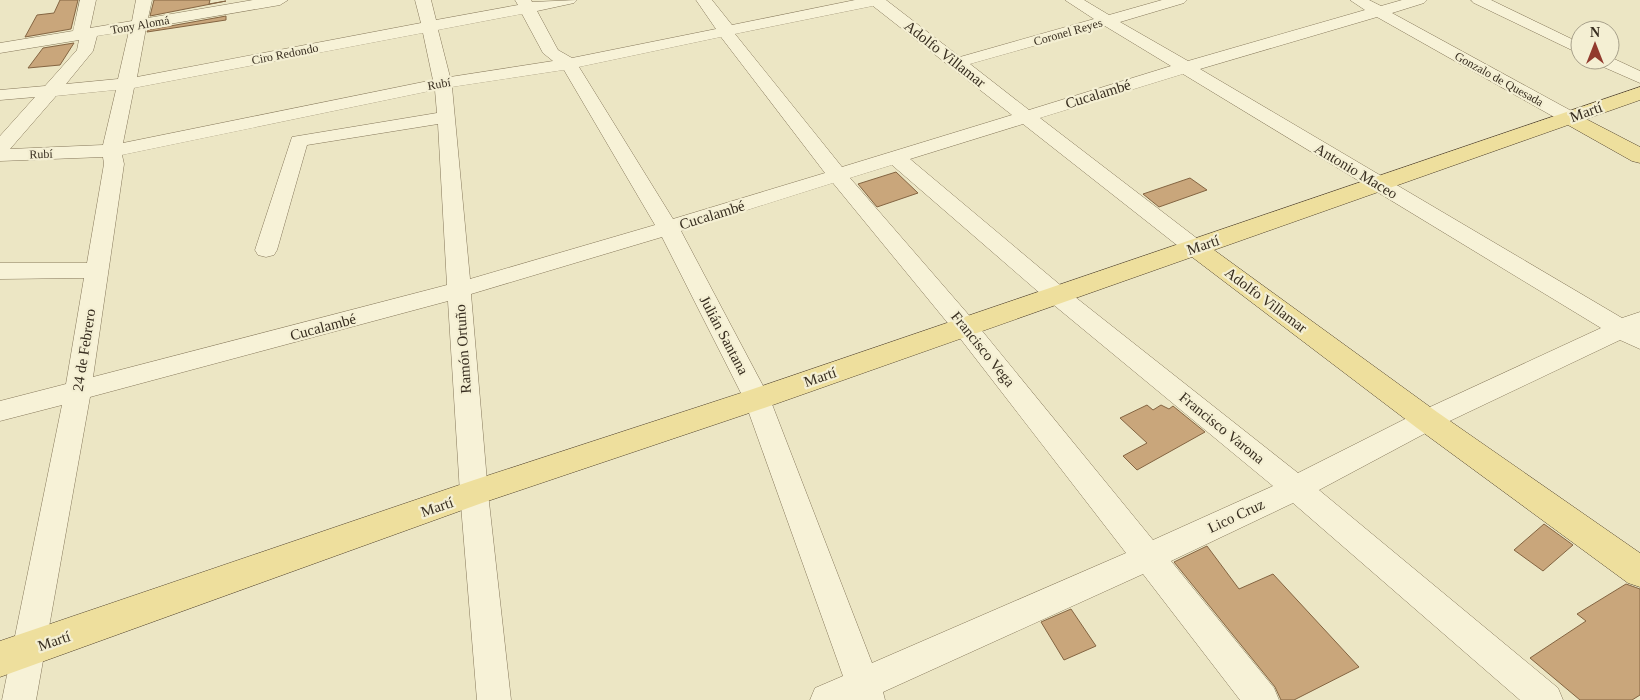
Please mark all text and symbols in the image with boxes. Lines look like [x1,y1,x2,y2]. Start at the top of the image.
street label: Tony Alomá [109,13,171,37]
street label: Coronel Reyes [1032,15,1104,49]
street label: Adolfo Villamar [901,17,989,91]
north arrow [1570,20,1620,70]
text: N [1590,25,1600,40]
street label: Ciro Redondo [250,41,320,67]
street label: Gonzalo de Quesada [1452,49,1546,110]
street label: Rubí [426,75,452,93]
street label: Cucalambé [1063,76,1133,112]
street label: Martí [1568,99,1604,125]
street label: Antonio Maceo [1312,140,1400,202]
street label: Rubí [29,147,54,161]
street label: Cucalambé [677,197,747,233]
street label: Martí [1185,232,1221,258]
street label: Adolfo Villamar [1222,264,1310,336]
street label: Julián Santana [696,293,752,377]
street label: Ramón Ortuño [452,304,474,394]
street label: 24 de Febrero [70,308,98,392]
street label: Francisco Vega [948,308,1018,390]
street label: Cucalambé [288,310,358,343]
street label: Martí [802,364,838,390]
street label: Francisco Varona [1176,389,1268,467]
street label: Martí [419,494,455,520]
street label: Lico Cruz [1205,496,1267,536]
street label: Martí [36,628,72,654]

